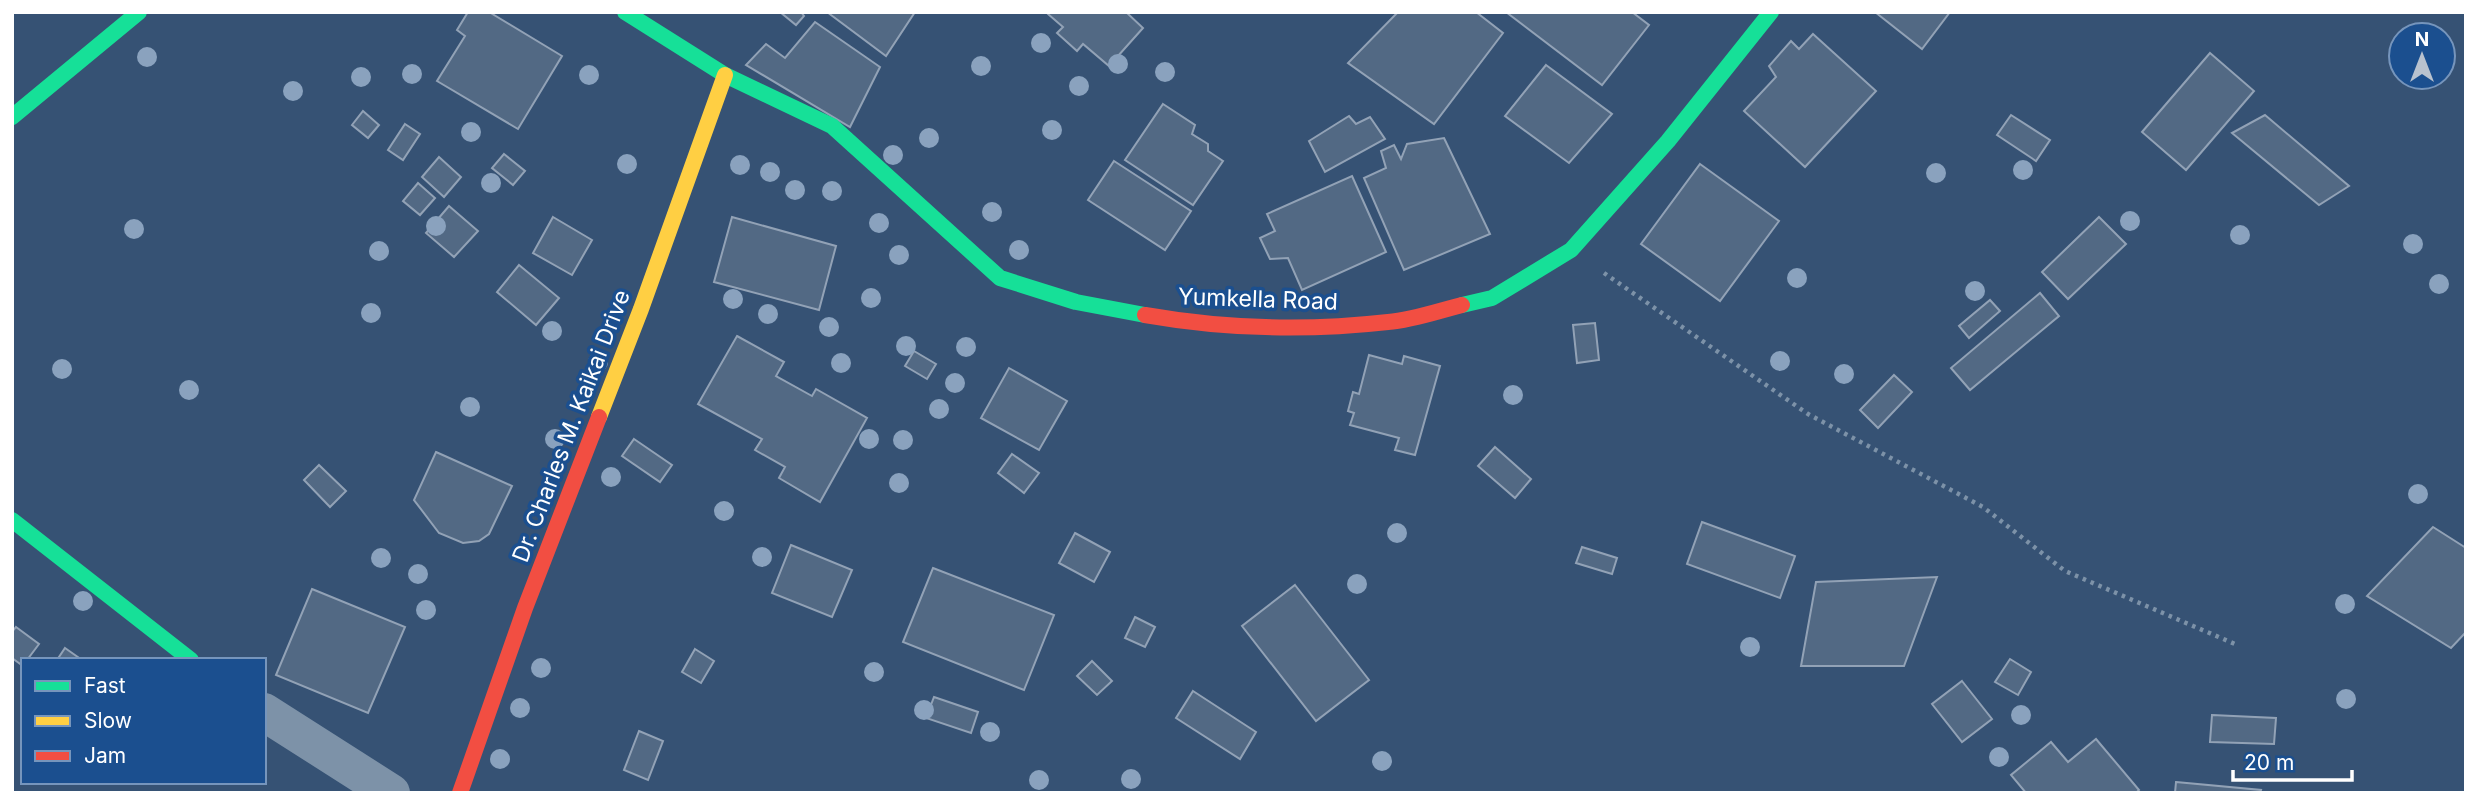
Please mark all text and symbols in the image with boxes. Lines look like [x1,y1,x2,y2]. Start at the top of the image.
north arrow [2387,21,2457,91]
text: N [2415,28,2429,51]
street label: Yumkella Road [1178,282,1338,316]
street label: Dr. Charles M. Kaikai Drive [506,286,636,566]
legend [21,658,266,784]
text: Fast [84,673,126,698]
text: Slow [84,708,132,733]
scale bar [2233,738,2352,782]
text: Jam [84,743,126,768]
text: 20 m [2244,750,2294,775]

